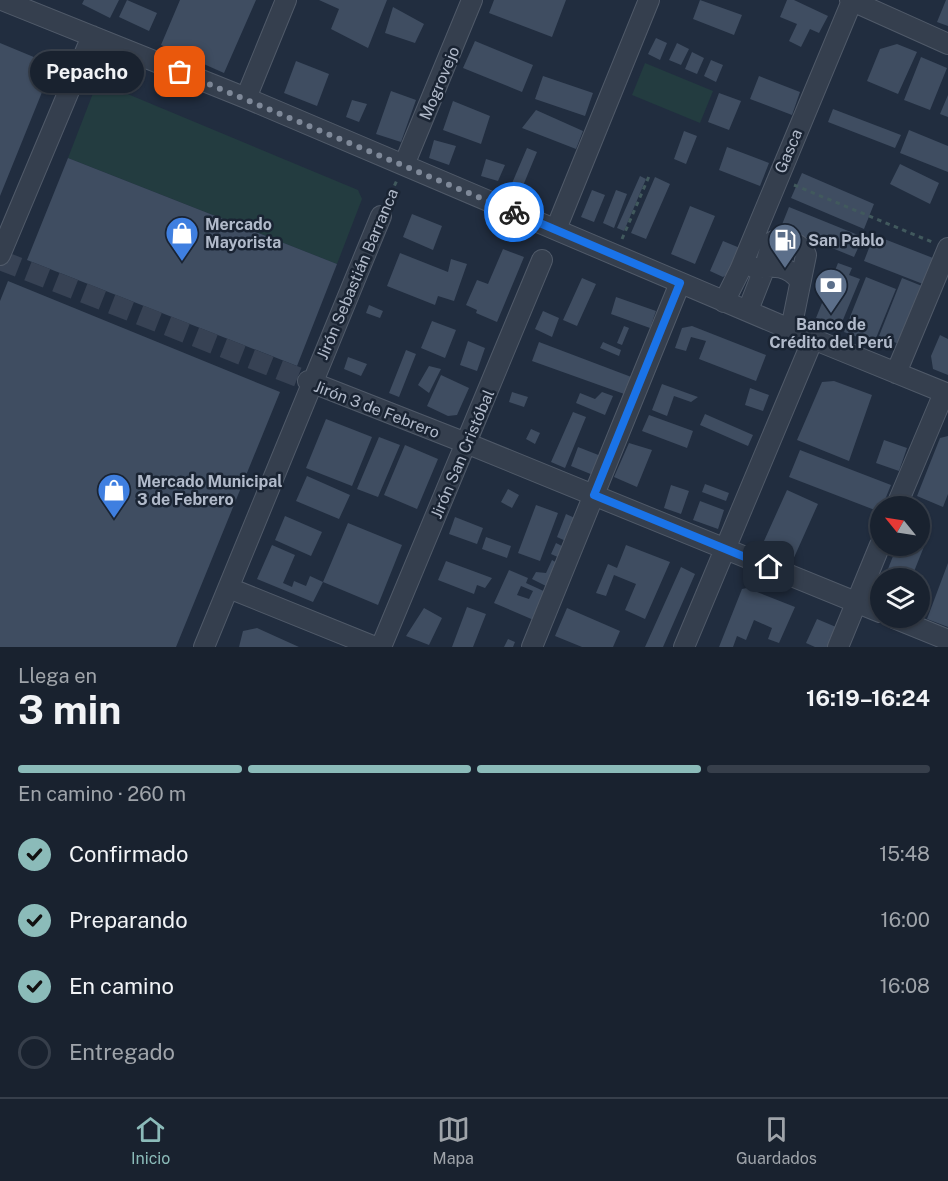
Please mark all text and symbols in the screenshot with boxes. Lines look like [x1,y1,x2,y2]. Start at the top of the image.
street label: Mogrovejo [415,43,463,123]
pin [154,46,205,97]
callout: Pepacho [30,51,144,93]
icon: bag [163,55,196,88]
text: Pepacho [46,60,128,84]
street label: Gasca [771,126,806,176]
courier [484,182,544,242]
street label: Jirón Sebastián Barranca [313,186,402,363]
icon: bike [498,196,531,229]
shop icon: Mercado Mayorista [164,215,200,262]
place label: Mercado Mayorista [205,215,281,252]
fuel station icon: San Pablo [767,222,803,269]
place label: San Pablo [808,231,884,250]
bank icon: Banco de Crédito del Perú [813,267,849,314]
place label: Banco de Crédito del Perú [769,315,893,352]
street label: Jirón 3 de Febrero [311,377,442,442]
street label: Jirón San Cristóbal [427,387,498,522]
shop icon: Mercado Municipal 3 de Febrero [96,472,132,519]
place label: Mercado Municipal 3 de Febrero [137,472,283,509]
north arrow [870,496,930,556]
map controls [870,496,930,628]
pin [743,541,794,592]
icon: home [752,550,785,583]
button: layers [870,568,930,628]
text: Llega en [18,664,97,688]
text: 16:19–16:24 [806,685,930,711]
text: 3 min [18,687,121,733]
text: En camino · 260 m [18,782,186,806]
icon: check [18,838,51,871]
text: Confirmado [69,841,188,867]
text: 15:48 [879,842,930,866]
icon: check [18,904,51,937]
text: Preparando [69,907,188,933]
text: 16:00 [881,908,930,932]
icon: check [18,970,51,1003]
text: En camino [69,973,174,999]
text: 16:08 [880,974,930,998]
text: Entregado [69,1039,175,1065]
tab: Inicio [131,1113,170,1168]
tab: Mapa [433,1113,474,1168]
tab: Guardados [736,1113,817,1168]

